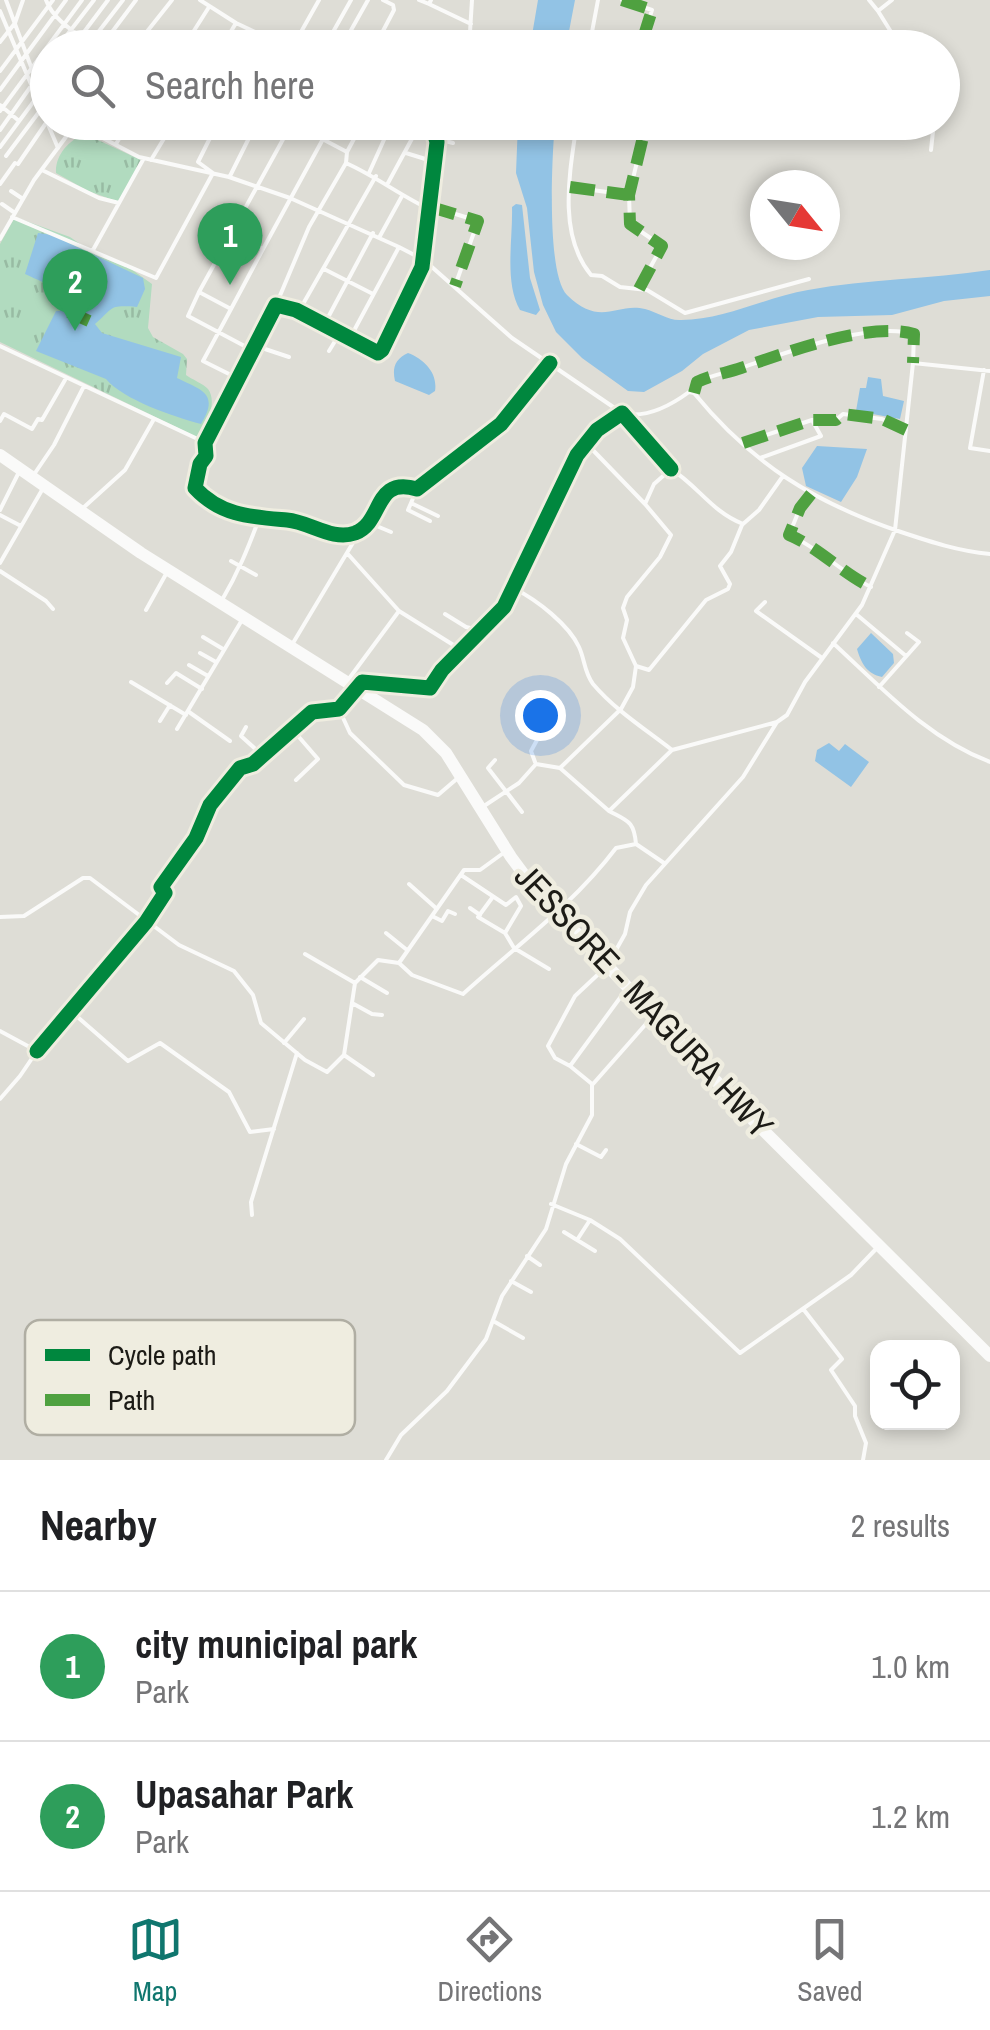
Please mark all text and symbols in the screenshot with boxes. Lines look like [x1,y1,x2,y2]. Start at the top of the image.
search box [30,30,960,140]
icon: search [65,58,120,113]
text: Search here [145,60,315,111]
north arrow [750,170,840,260]
pin: 1 [198,202,262,285]
pin: 2 [42,248,108,331]
your location [515,690,566,741]
street label: JESSORE - MAGURA HWY [505,853,784,1148]
legend [25,1320,355,1435]
text: Cycle path [108,1336,216,1374]
map controls [870,1340,960,1430]
button: locate [870,1340,960,1430]
text: Path [108,1381,155,1419]
text: Nearby [40,1497,157,1553]
text: 2 results [851,1504,950,1547]
text: city municipal park [135,1619,417,1670]
text: 1 [65,1645,80,1688]
text: 1.0 km [871,1645,950,1688]
text: Park [135,1670,189,1713]
text: Upasahar Park [135,1769,353,1820]
text: 2 [65,1795,80,1838]
text: 1.2 km [871,1795,950,1838]
text: Park [135,1820,189,1863]
tab: Map [128,1912,183,2010]
tab: Directions [438,1912,542,2010]
tab: Saved [797,1912,862,2010]

